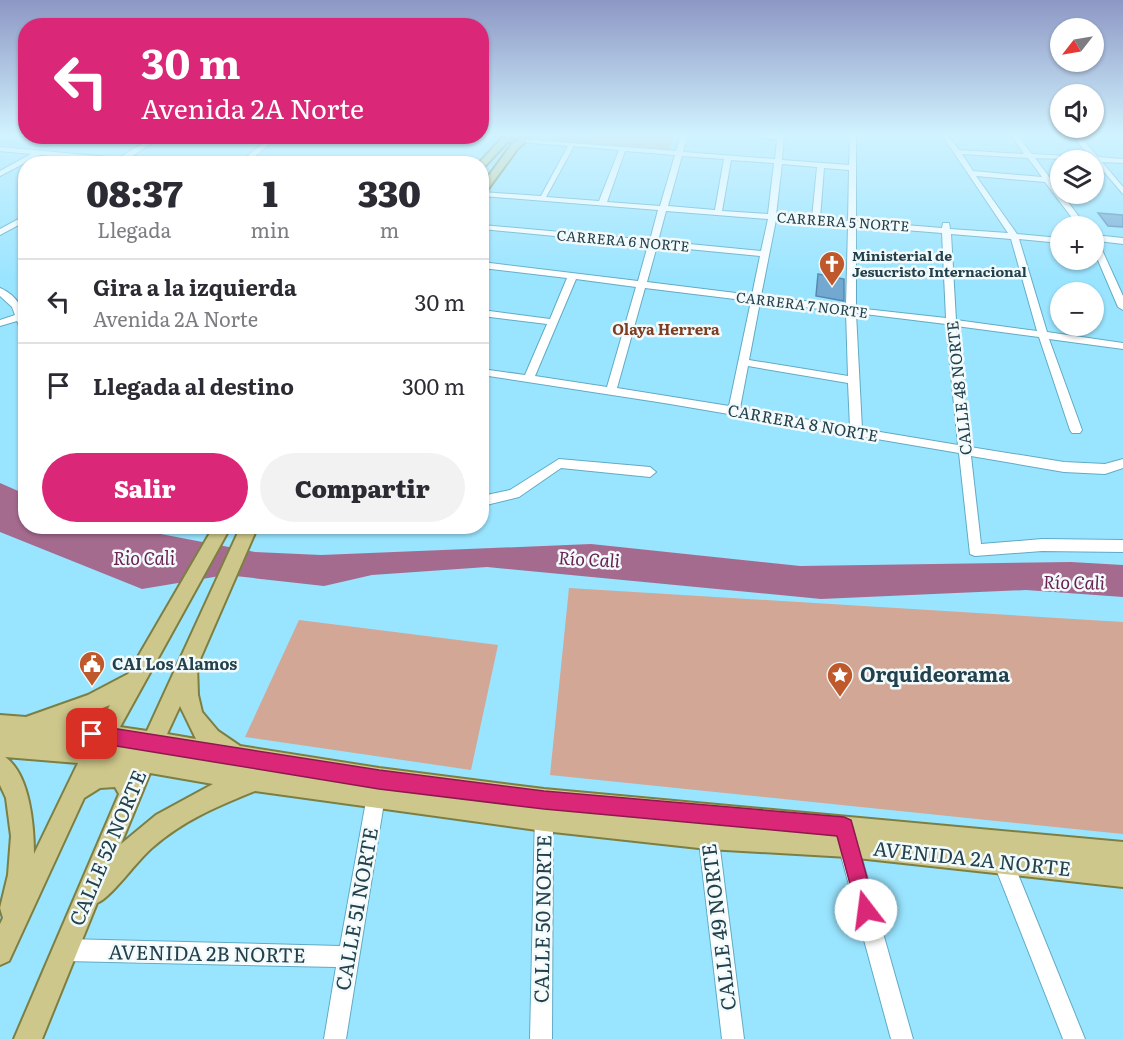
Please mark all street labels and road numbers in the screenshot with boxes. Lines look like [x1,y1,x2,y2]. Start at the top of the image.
street label: CARRERA 5 NORTE [776,206,910,236]
street label: CARRERA 6 NORTE [556,224,690,256]
street label: CARRERA 7 NORTE [735,286,869,322]
street label: CALLE 48 NORTE [939,320,977,456]
street label: CARRERA 8 NORTE [726,397,880,447]
street label: CALLE 52 NORTE [60,765,153,930]
street label: CALLE 51 NORTE [326,825,384,992]
street label: AVENIDA 2A NORTE [872,832,1073,882]
street label: CALLE 50 NORTE [525,835,557,1003]
street label: CALLE 49 NORTE [692,842,742,1012]
street label: AVENIDA 2B NORTE [108,935,306,969]

